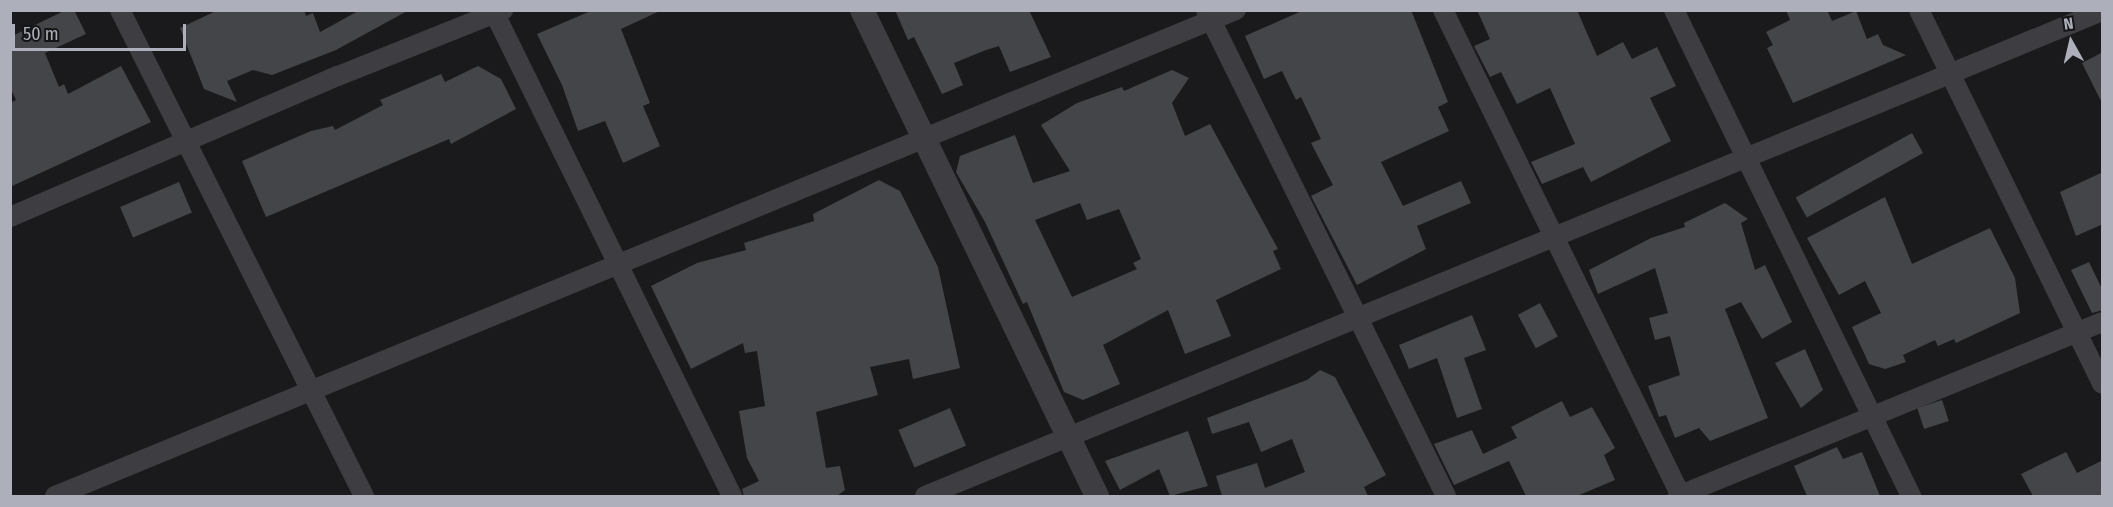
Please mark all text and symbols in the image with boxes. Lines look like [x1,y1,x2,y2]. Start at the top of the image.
scale bar [15,12,189,50]
north arrow [2041,12,2101,72]
text: N [2062,14,2074,34]
text: 50 m [23,23,59,45]

